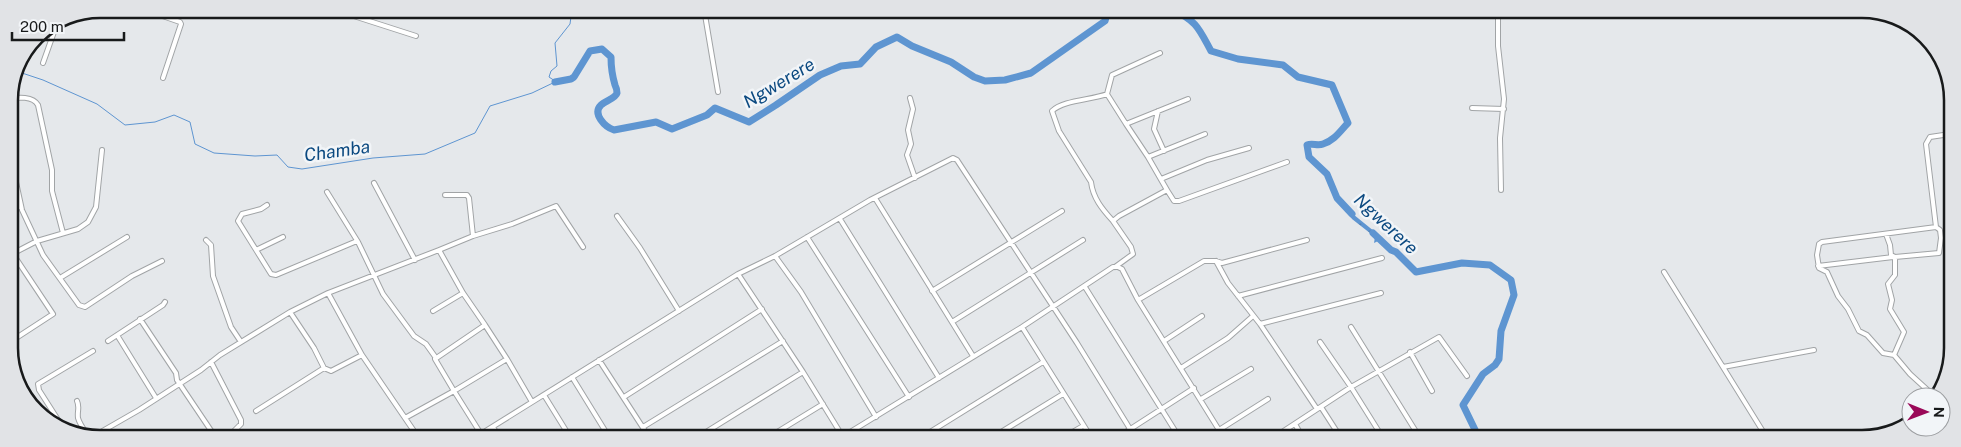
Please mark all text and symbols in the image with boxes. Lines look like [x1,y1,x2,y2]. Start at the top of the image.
scale bar [12,10,125,42]
text: 200 m [20,18,64,35]
water label: Ngwerere [739,53,818,112]
water label: Chamba [303,135,371,166]
water label: Ngwerere [1350,189,1423,259]
north arrow [1901,387,1951,437]
text: N [1931,407,1947,418]

